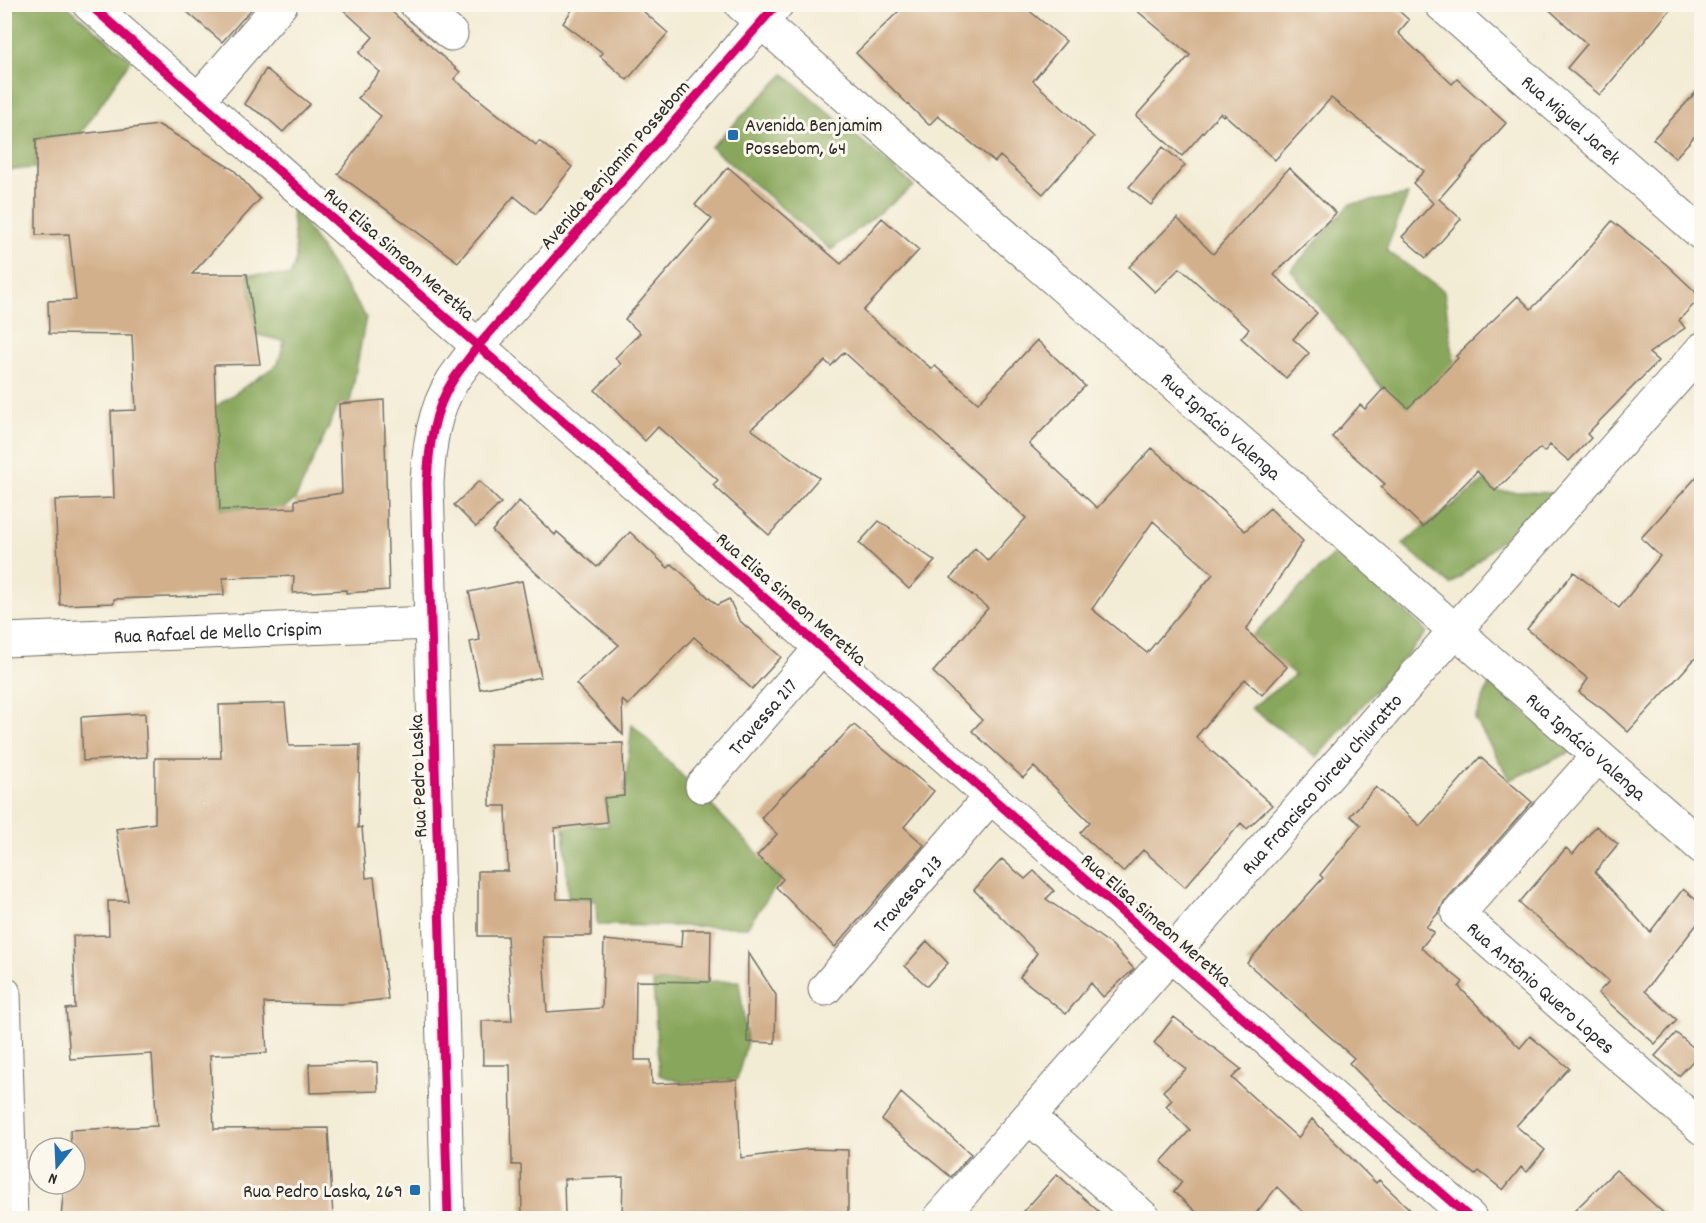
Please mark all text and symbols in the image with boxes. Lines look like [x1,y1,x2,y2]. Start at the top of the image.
street label: Rua Miguel Jarek [1514,70,1625,173]
street label: Avenida Benjamim Possebom [534,75,698,257]
place label: Avenida Benjamim Possebom, 64 [745,113,883,164]
marker: Avenida Benjamim Possebom, 64 [726,128,740,142]
street label: Rua Elisa Simeon Meretka [317,182,480,329]
street label: Rua Ignácio Valenga [1153,367,1286,489]
street label: Rua Elisa Simeon Meretka [709,527,872,674]
street label: Rua Rafael de Mello Crispim [113,616,323,653]
street label: Travessa 217 [723,674,806,763]
street label: Rua Ignácio Valenga [1518,688,1651,809]
street label: Rua Francisco Dirceu Chiuratto [1236,689,1411,882]
street label: Rua Pedro Laska [404,713,436,838]
street label: Rua Elisa Simeon Meretka [1074,848,1237,995]
street label: Travessa 213 [868,850,951,940]
street label: Rua Antônio Quero Lopes [1459,917,1620,1062]
north arrow [27,1136,87,1196]
text: N [46,1166,60,1190]
place label: Rua Pedro Laska, 269 [243,1179,403,1207]
marker: Rua Pedro Laska, 269 [408,1183,422,1197]

